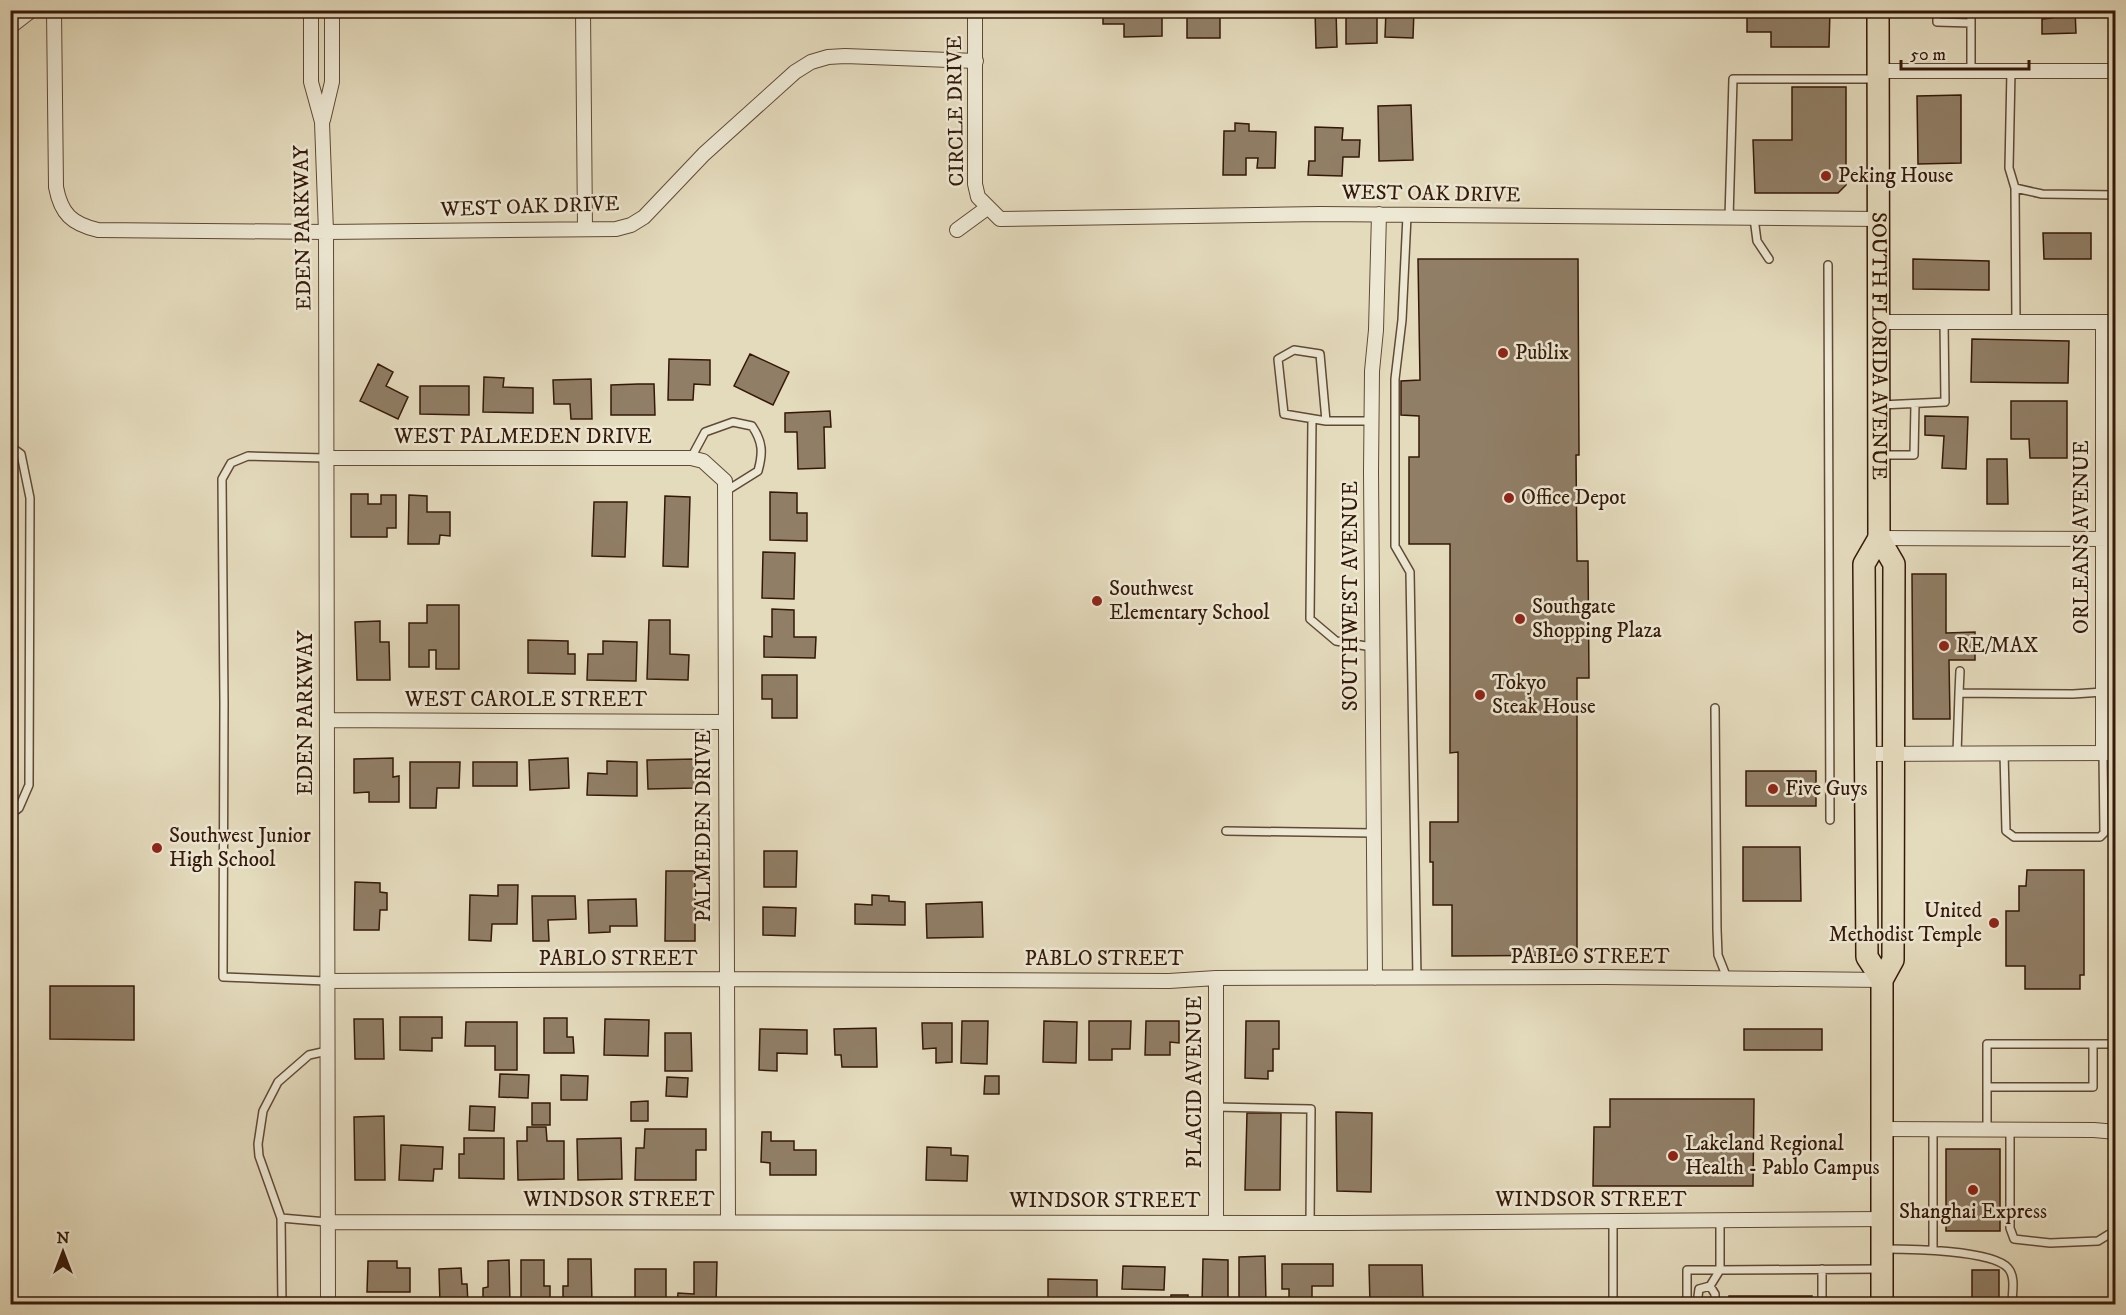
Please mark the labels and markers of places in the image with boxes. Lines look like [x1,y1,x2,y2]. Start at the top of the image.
place label: Peking House [1838,163,1954,189]
marker: Peking House [1819,169,1833,183]
place label: Publix [1515,340,1569,366]
marker: Publix [1496,346,1510,360]
place label: Office Depot [1521,485,1627,511]
marker: Office Depot [1502,491,1516,505]
place label: Southwest Elementary School [1109,576,1270,626]
marker: Southwest Elementary School [1090,594,1104,608]
place label: Southgate Shopping Plaza [1532,594,1662,644]
marker: Southgate Shopping Plaza [1513,612,1527,626]
place label: RE/MAX [1956,633,2038,659]
marker: RE/MAX [1937,639,1951,653]
place label: Tokyo Steak House [1492,670,1596,720]
marker: Tokyo Steak House [1473,688,1487,702]
place label: Five Guys [1785,776,1867,802]
marker: Five Guys [1766,782,1780,796]
place label: Southwest Junior High School [169,823,311,873]
marker: Southwest Junior High School [150,841,164,855]
place label: United Methodist Temple [1829,898,1983,948]
marker: United Methodist Temple [1987,916,2001,930]
place label: Lakeland Regional Health - Pablo Campus [1685,1131,1880,1181]
marker: Lakeland Regional Health - Pablo Campus [1666,1149,1680,1163]
marker: Shanghai Express [1966,1183,1980,1197]
place label: Shanghai Express [1899,1199,2047,1225]

